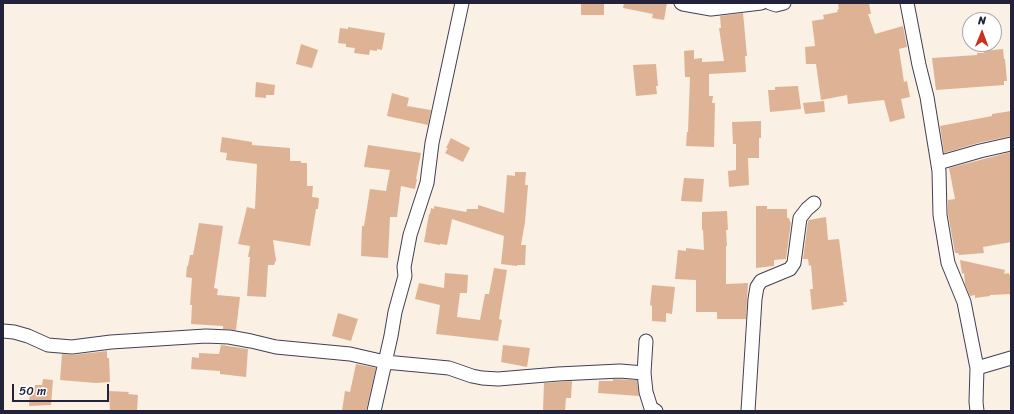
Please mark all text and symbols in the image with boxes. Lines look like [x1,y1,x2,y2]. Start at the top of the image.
text: N [978,11,986,30]
north arrow [962,12,1002,52]
scale bar [14,376,111,402]
text: 50 m [19,380,46,402]

